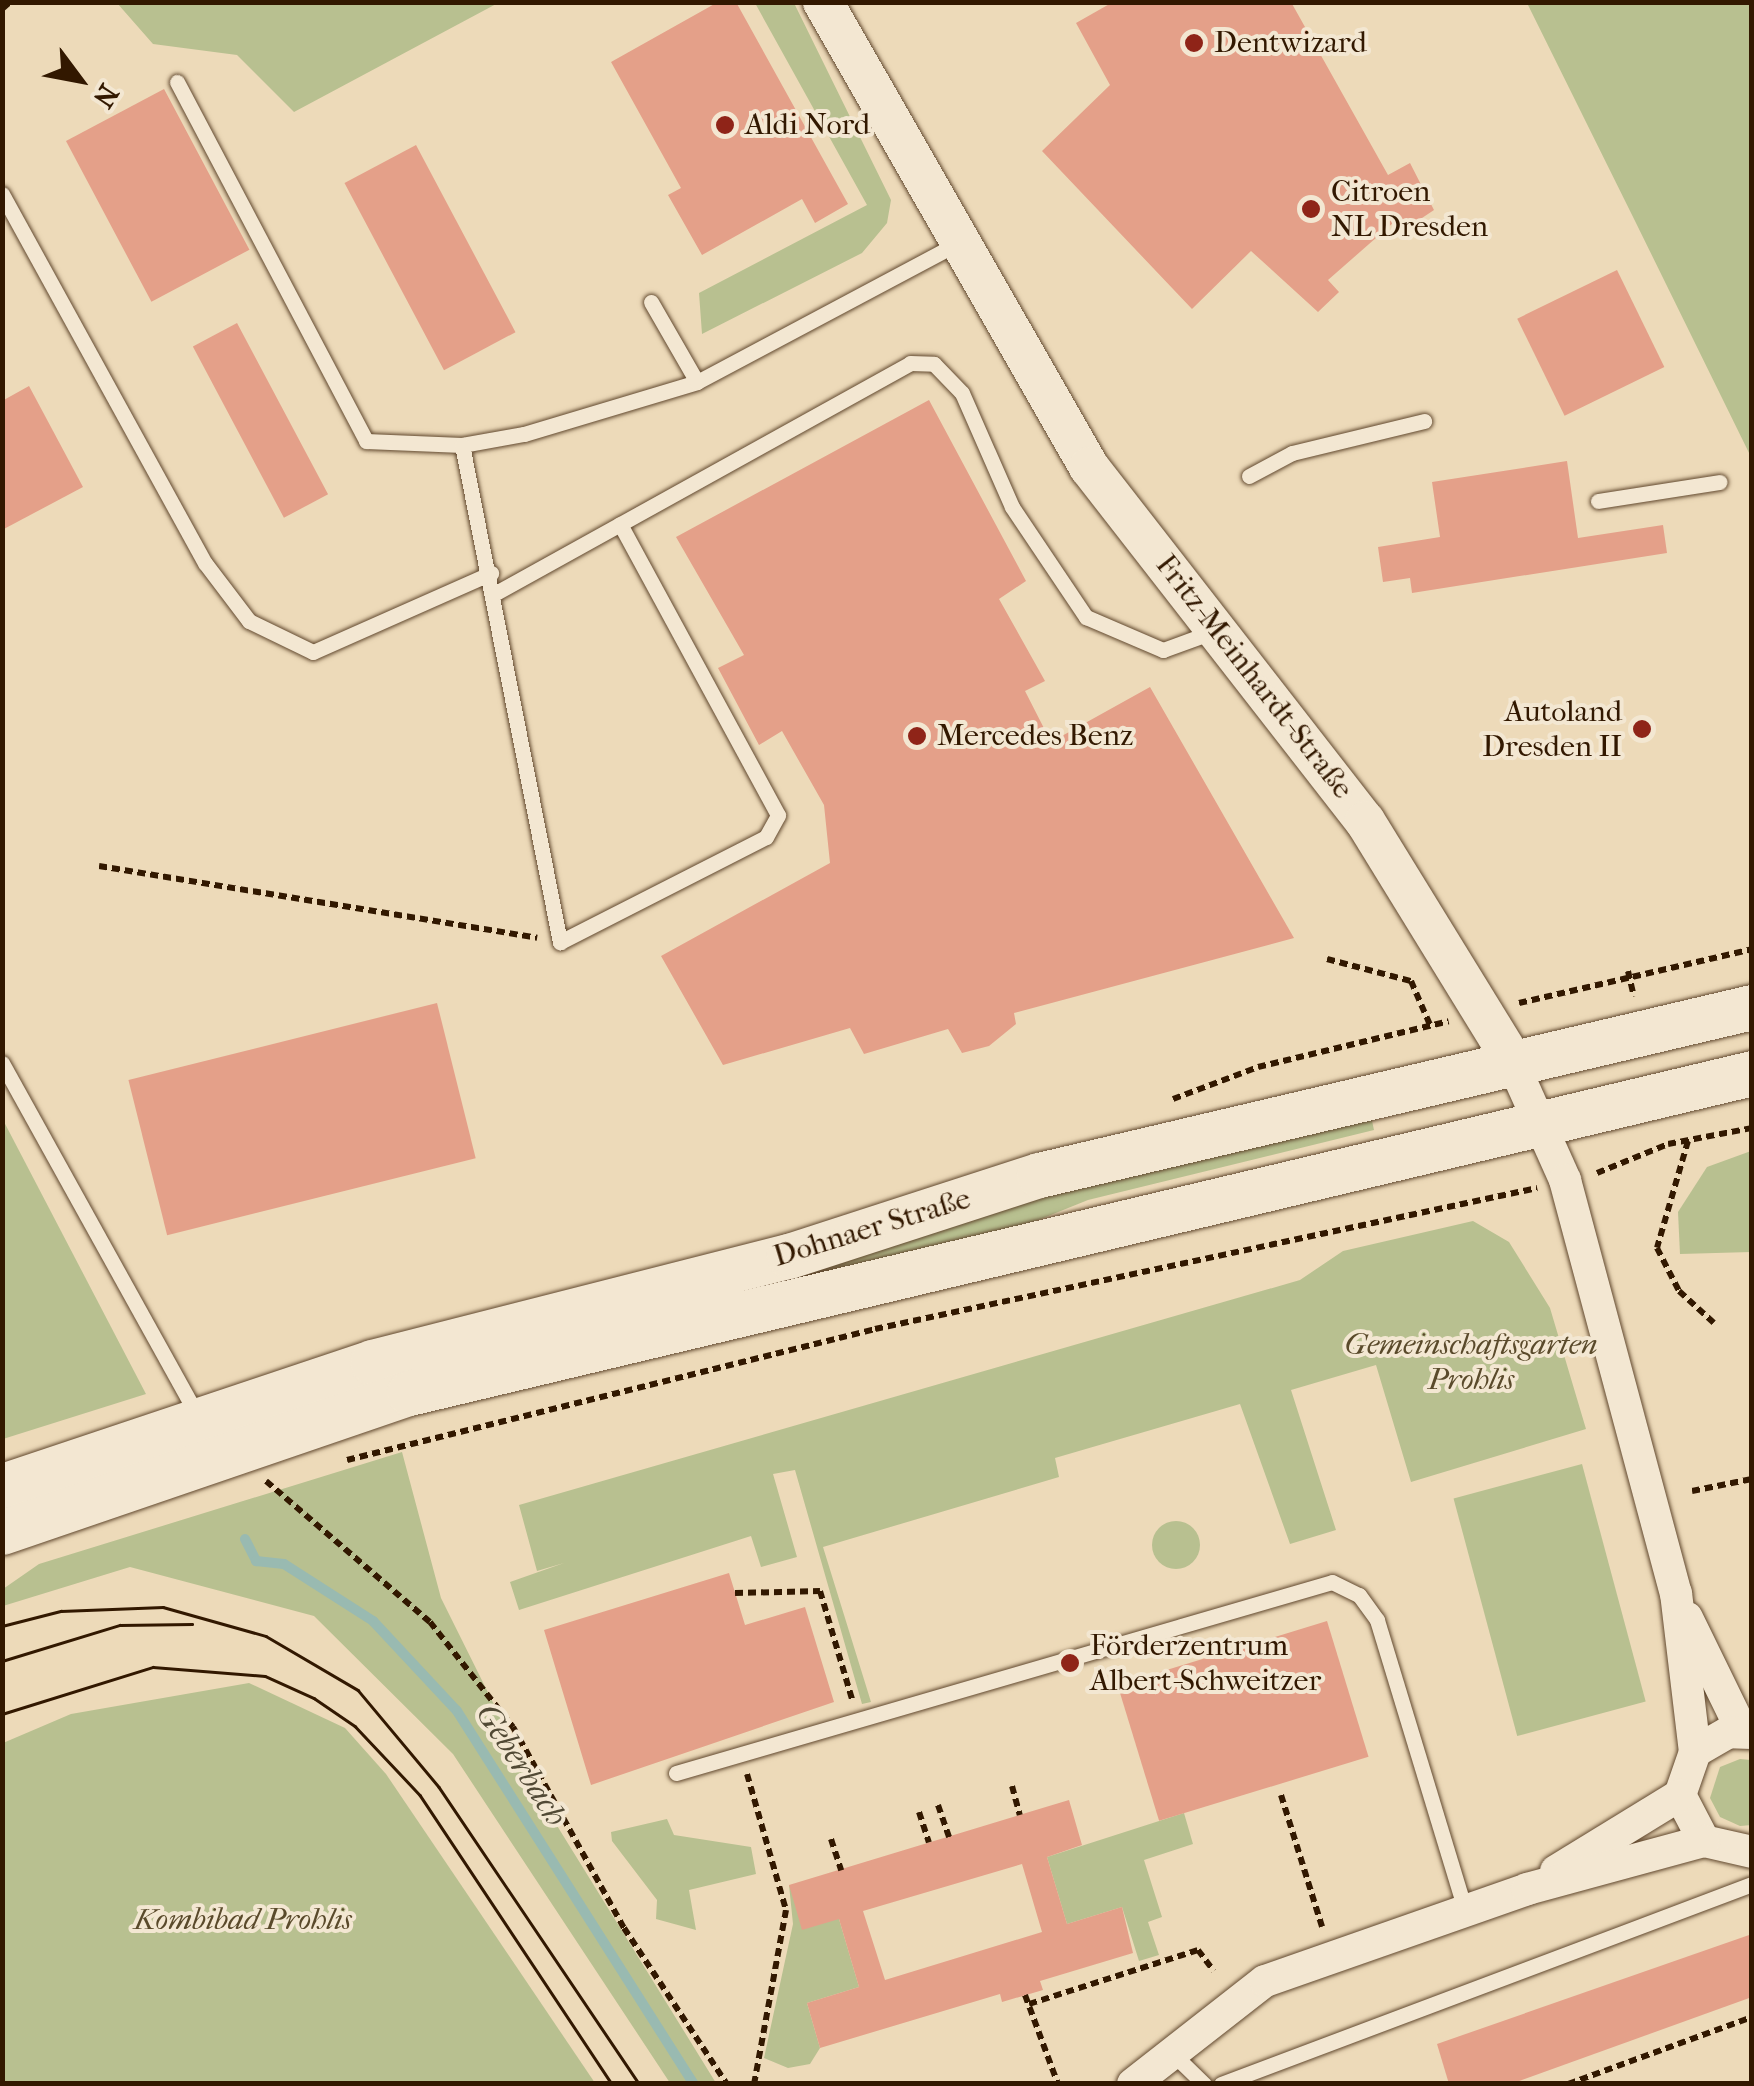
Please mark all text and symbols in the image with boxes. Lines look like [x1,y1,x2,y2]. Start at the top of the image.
place label: Dentwizard [1214,25,1367,61]
north arrow [30,30,130,130]
marker: Dentwizard [1183,32,1205,54]
text: N [86,78,125,114]
place label: Aldi Nord [745,107,870,143]
marker: Aldi Nord [714,114,736,136]
place label: Citroen NL Dresden [1331,174,1488,244]
marker: Citroen NL Dresden [1300,198,1322,220]
street label: Fritz-Meinhardt-Straße [1148,548,1360,806]
place label: Autoland Dresden II [1482,694,1622,764]
place label: Mercedes Benz [937,718,1133,754]
marker: Autoland Dresden II [1631,718,1653,740]
marker: Mercedes Benz [906,725,928,747]
street label: Dohnaer Straße [769,1181,975,1275]
park label: Gemeinschaftsgarten Prohlis [1344,1327,1598,1398]
place label: Förderzentrum Albert-Schweitzer [1090,1628,1321,1698]
marker: Förderzentrum Albert-Schweitzer [1059,1652,1081,1674]
water label: Geberbach [467,1696,575,1834]
park label: Kombibad Prohlis [134,1902,352,1938]

